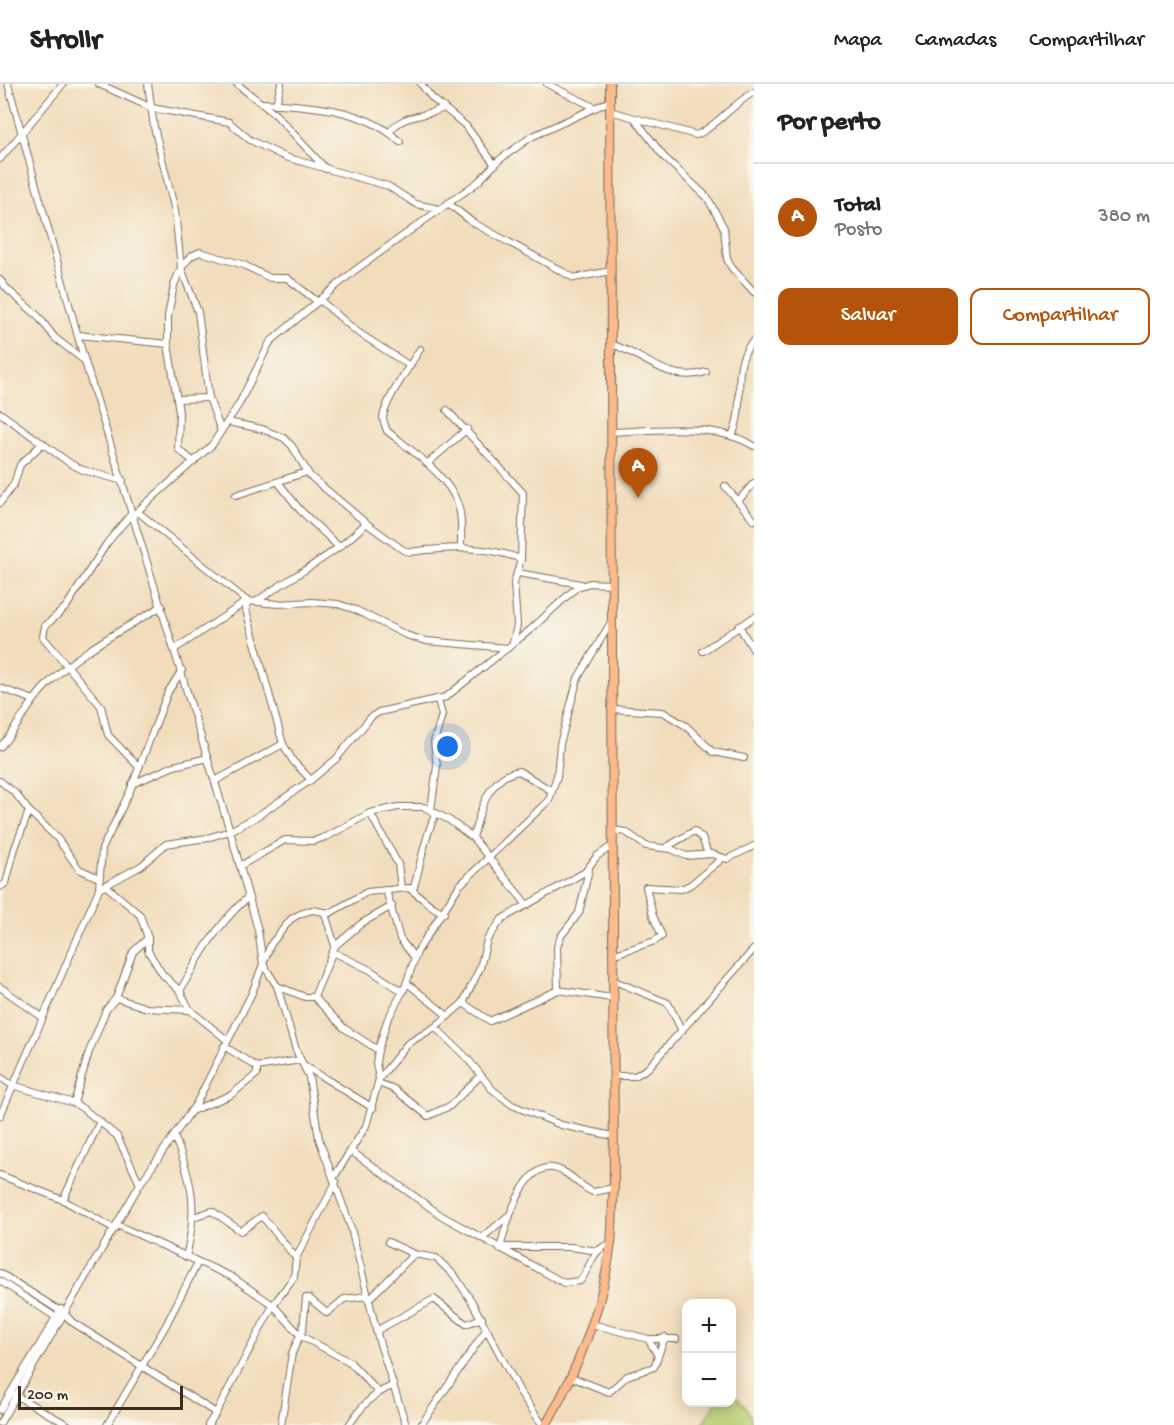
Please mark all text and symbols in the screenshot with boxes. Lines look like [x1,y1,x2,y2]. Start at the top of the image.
text: Strollr [30,25,101,58]
text: Mapa [834,29,882,54]
text: Camadas [915,29,996,54]
text: Compartilhar [1029,29,1144,54]
text: Por perto [778,108,881,139]
text: Total [835,193,881,219]
text: A [792,206,803,229]
text: 380 m [1098,206,1150,229]
text: Posto [835,219,882,242]
button: Salvar [778,288,958,345]
button: Compartilhar [970,288,1150,345]
pin: A [618,448,658,498]
your location [433,732,462,761]
map controls [682,1299,736,1407]
button: + [682,1299,736,1353]
button: − [682,1353,736,1407]
scale bar [18,1383,183,1410]
text: 200 m [27,1387,68,1406]

